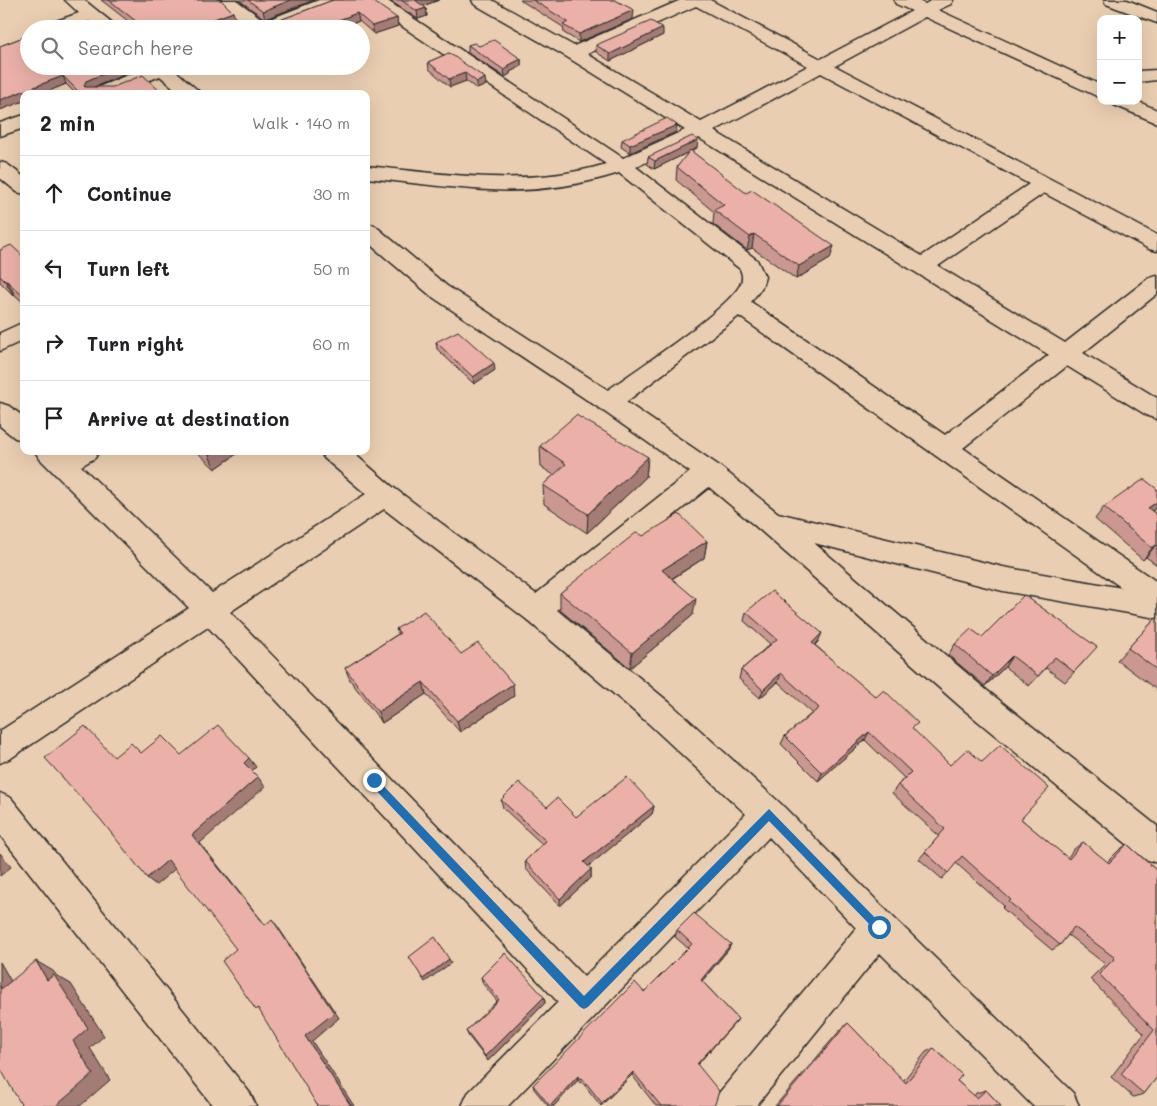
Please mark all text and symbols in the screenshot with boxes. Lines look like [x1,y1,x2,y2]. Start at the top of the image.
map controls [1097,15,1142,105]
button: + [1097,15,1142,60]
search box [20,20,370,75]
icon: search [38,34,66,62]
text: Search here [78,35,194,60]
button: − [1097,60,1142,105]
text: 2 min [40,109,95,136]
text: Walk · 140 m [252,112,350,133]
icon: ahead [40,179,68,207]
text: Continue [87,181,172,206]
text: 30 m [313,183,350,204]
icon: left [40,254,68,282]
text: Turn left [87,256,170,281]
text: 50 m [313,258,350,279]
icon: right [40,329,68,357]
text: Turn right [87,331,184,356]
text: 60 m [313,333,350,354]
icon: arrive [40,404,68,432]
text: Arrive at destination [87,406,290,431]
route end [363,769,386,792]
route start [868,916,891,939]

